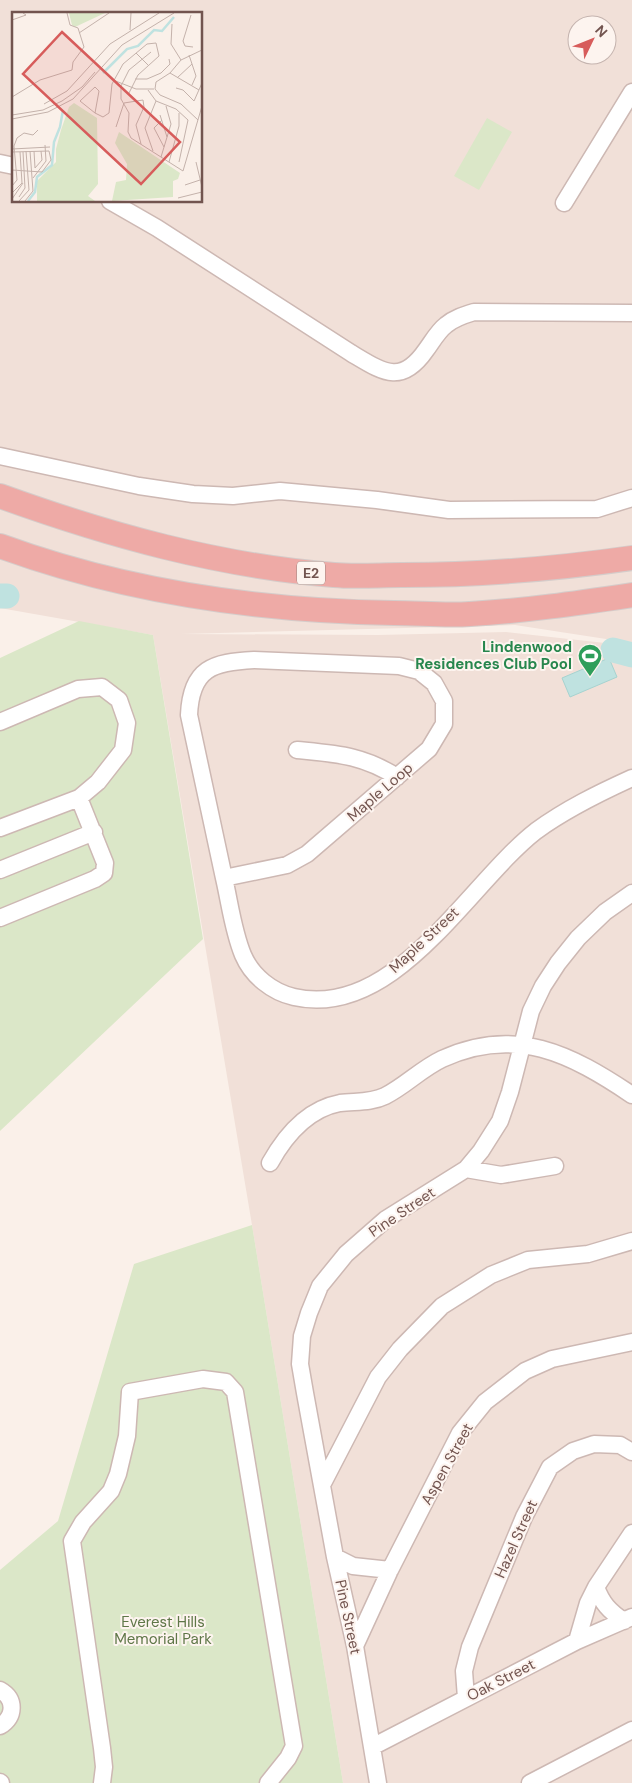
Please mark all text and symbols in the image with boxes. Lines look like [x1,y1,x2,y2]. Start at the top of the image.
inset map [12,12,202,202]
north arrow [567,15,617,65]
text: N [591,21,612,41]
road number: E2 [297,562,325,584]
place label: Lindenwood Residences Club Pool [415,637,572,674]
sports icon: Lindenwood Residences Club Pool [577,643,603,677]
street label: Maple Loop [343,758,417,826]
street label: Maple Street [385,902,463,978]
street label: Pine Street [365,1182,439,1242]
street label: Aspen Street [416,1419,478,1508]
street label: Hazel Street [490,1497,542,1581]
street label: Pine Street [330,1578,366,1656]
park label: Everest Hills Memorial Park [114,1612,212,1649]
street label: Oak Street [464,1654,539,1706]

